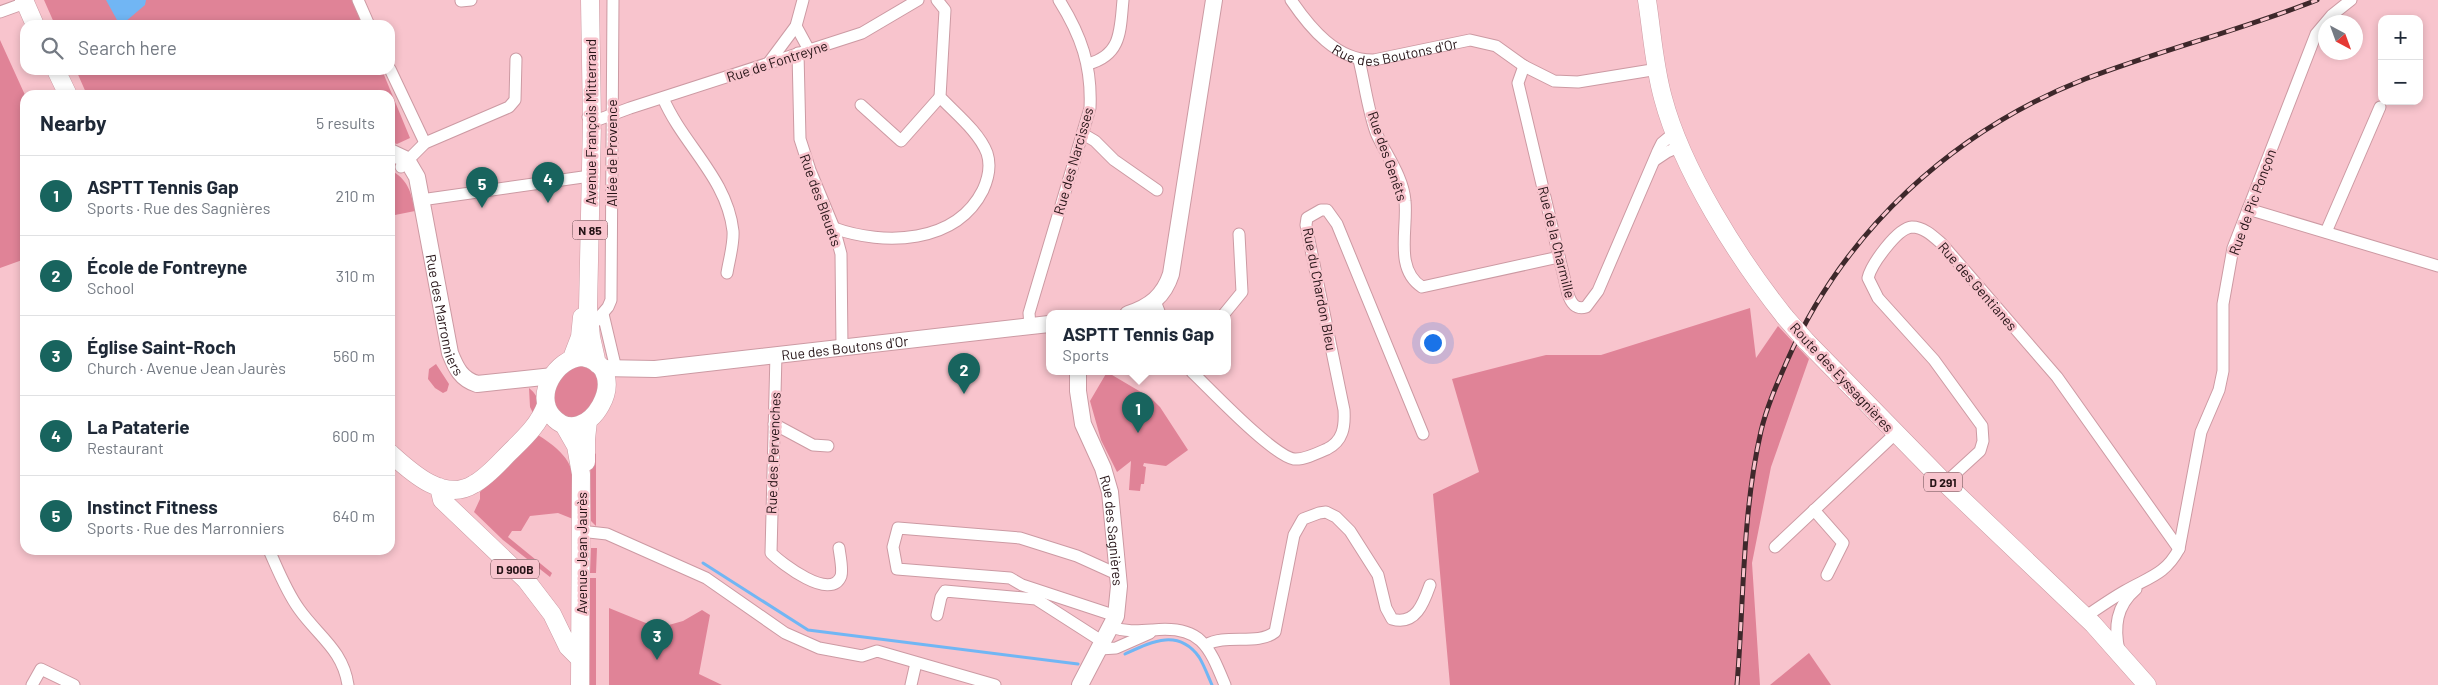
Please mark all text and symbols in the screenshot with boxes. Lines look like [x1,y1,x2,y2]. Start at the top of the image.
north arrow [2318,15,2363,60]
map controls [2378,15,2423,105]
button: + [2378,15,2423,60]
search box [20,20,395,75]
icon: search [38,34,66,62]
street label: Rue des Boutons d'Or [1329,34,1459,69]
text: Search here [78,36,177,59]
street label: Rue de Fontreyne [724,37,830,85]
street label: Avenue François Mitterrand [582,39,599,205]
button: − [2378,60,2423,105]
street label: Allée de Provence [603,99,620,207]
street label: Rue des Narcisses [1050,105,1096,217]
street label: Rue des Genêts [1365,109,1411,203]
text: Nearby [40,110,106,135]
text: 5 results [316,113,375,132]
street label: Rue de Pic Ponçon [2225,147,2279,257]
street label: Rue des Bleuets [796,152,846,249]
pin: 4 [532,162,564,203]
pin: 5 [466,167,498,208]
text: ASPTT Tennis Gap [87,175,239,198]
street label: Rue de la Charmille [1535,184,1579,300]
text: 1 [53,186,59,205]
text: 210 m [336,186,375,205]
text: Sports · Rue des Sagnières [87,198,270,217]
road number: N 85 [572,220,608,240]
street label: Rue du Chardon Bleu [1300,226,1340,352]
street label: Rue des Gentianes [1935,238,2021,334]
street label: Rue des Marronniers [423,253,468,379]
text: École de Fontreyne [87,255,247,278]
text: 2 [52,266,60,285]
text: 310 m [336,266,375,285]
text: School [87,278,134,297]
popup [1046,310,1231,375]
street label: Route des Eyssagnières [1787,319,1897,435]
text: ASPTT Tennis Gap [1063,322,1214,345]
your location [1420,330,1446,356]
street label: Rue des Boutons d'Or [780,332,909,363]
text: Église Saint-Roch [87,335,236,358]
text: Sports [1063,345,1109,364]
text: 3 [52,346,60,365]
text: 560 m [333,346,375,365]
pin: 2 [948,353,980,394]
text: Church · Avenue Jean Jaurès [87,358,286,377]
street label: Rue des Pervenches [762,392,784,514]
pin: 1 [1122,392,1154,433]
text: La Pataterie [87,415,190,438]
text: 4 [51,426,61,445]
text: 600 m [332,426,375,445]
text: Restaurant [87,438,164,457]
road number: D 291 [1924,472,1962,492]
street label: Rue des Sagnières [1097,473,1127,587]
street label: Avenue Jean Jaurès [573,492,590,614]
text: Instinct Fitness [87,495,218,518]
text: 5 [52,506,60,525]
text: 640 m [332,506,375,525]
text: Sports · Rue des Marronniers [87,518,284,537]
road number: D 900B [491,560,539,578]
pin: 3 [641,619,673,660]

